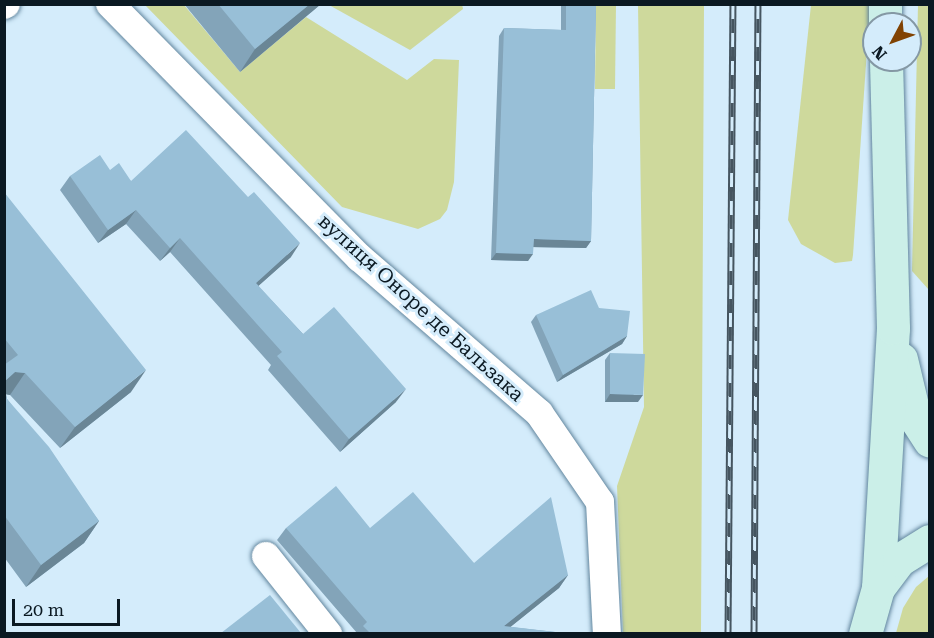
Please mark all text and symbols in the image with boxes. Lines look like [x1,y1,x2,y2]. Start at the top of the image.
north arrow [862,12,922,72]
text: N [868,42,891,64]
street label: вулиця Оноре де Бальзака [313,209,529,407]
scale bar [15,587,123,625]
text: 20 m [23,599,64,620]

